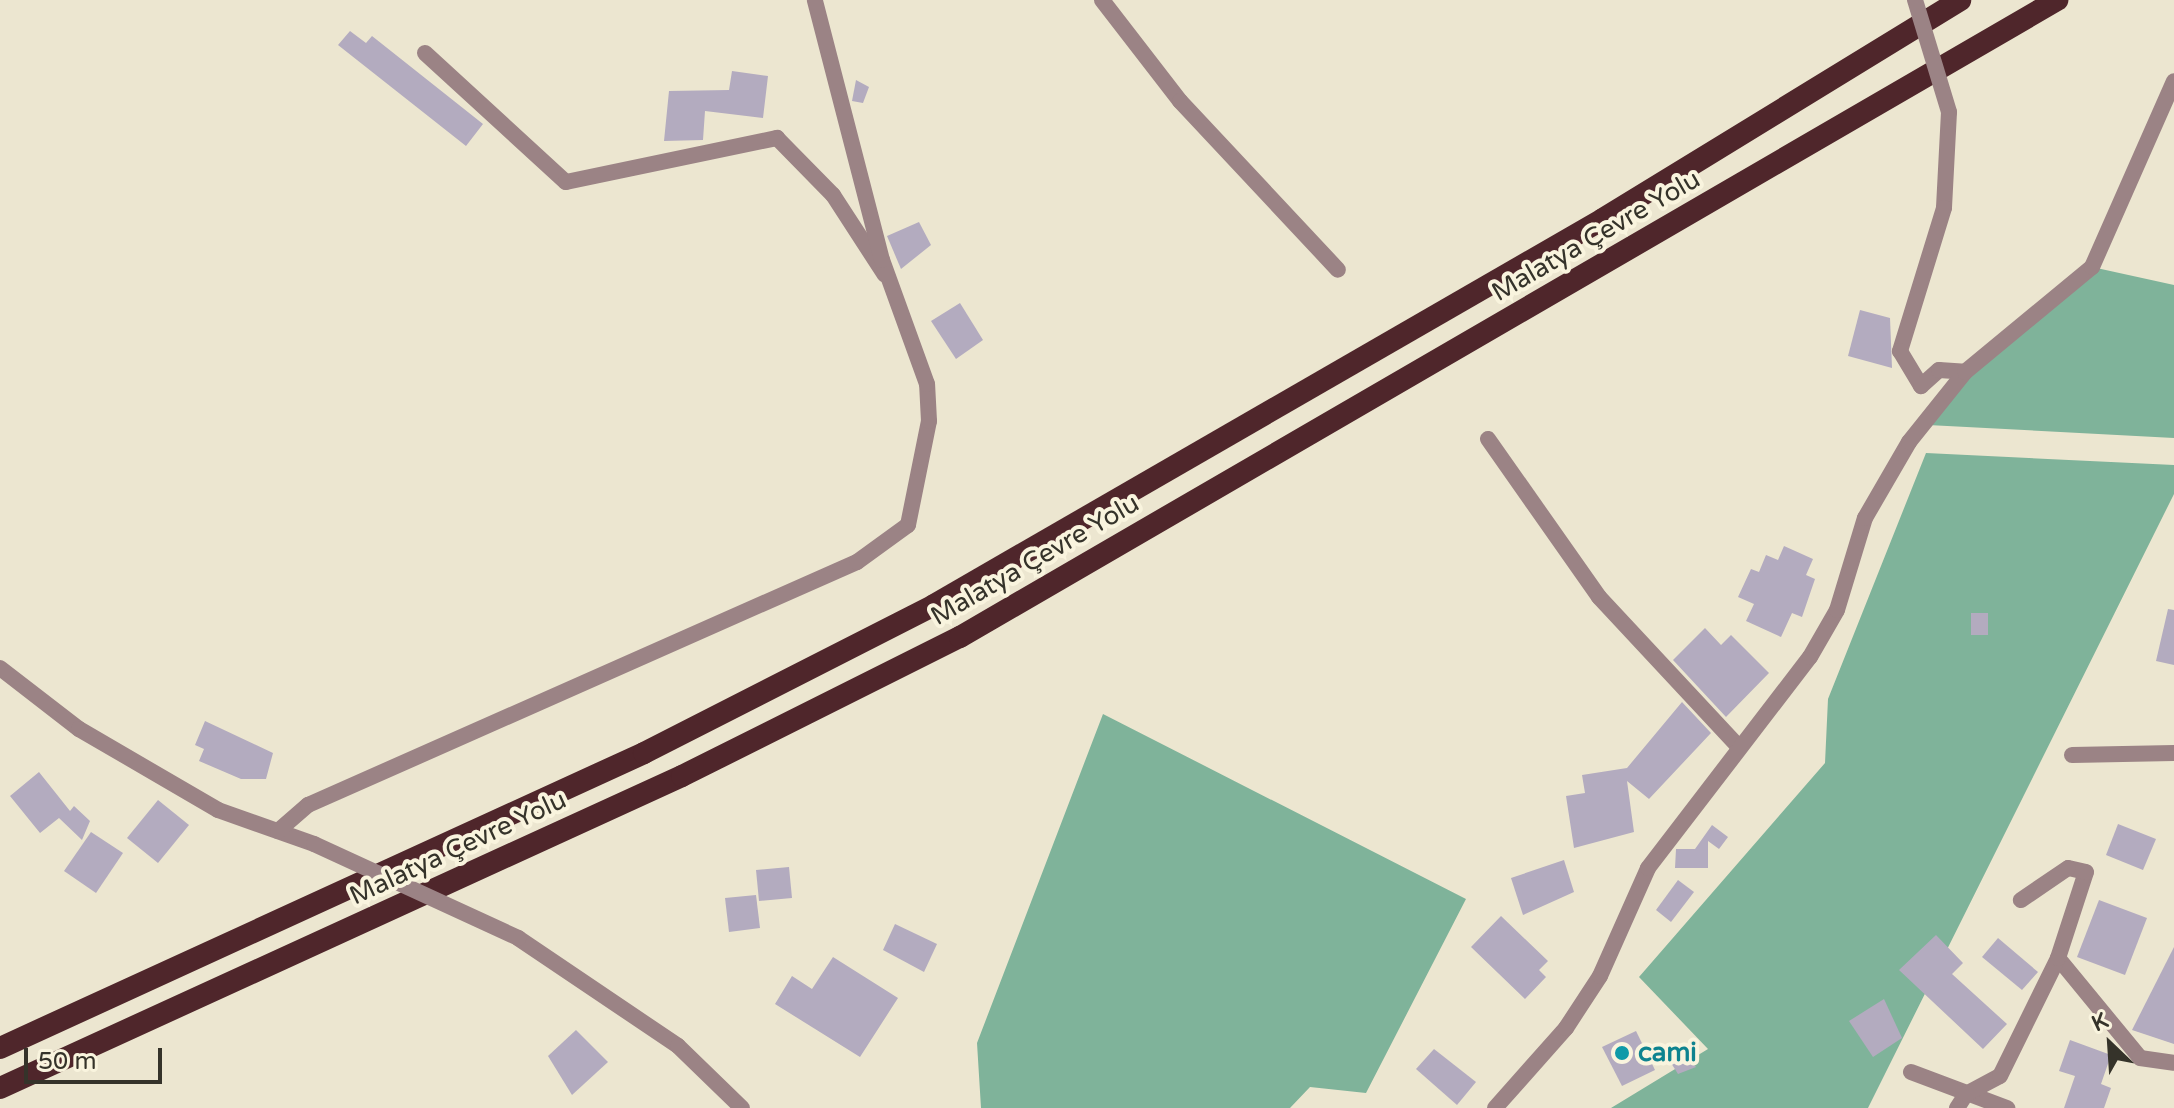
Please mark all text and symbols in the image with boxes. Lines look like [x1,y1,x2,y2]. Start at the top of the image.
street label: Malatya Çevre Yolu [1486,164,1706,308]
street label: Malatya Çevre Yolu [925,488,1145,632]
street label: Malatya Çevre Yolu [345,784,571,912]
north arrow [2070,1004,2150,1084]
text: K [2088,1007,2112,1037]
scale bar [28,1032,166,1082]
place label: cami [1638,1037,1697,1069]
marker: cami [1613,1044,1631,1062]
text: 50 m [38,1047,96,1076]

